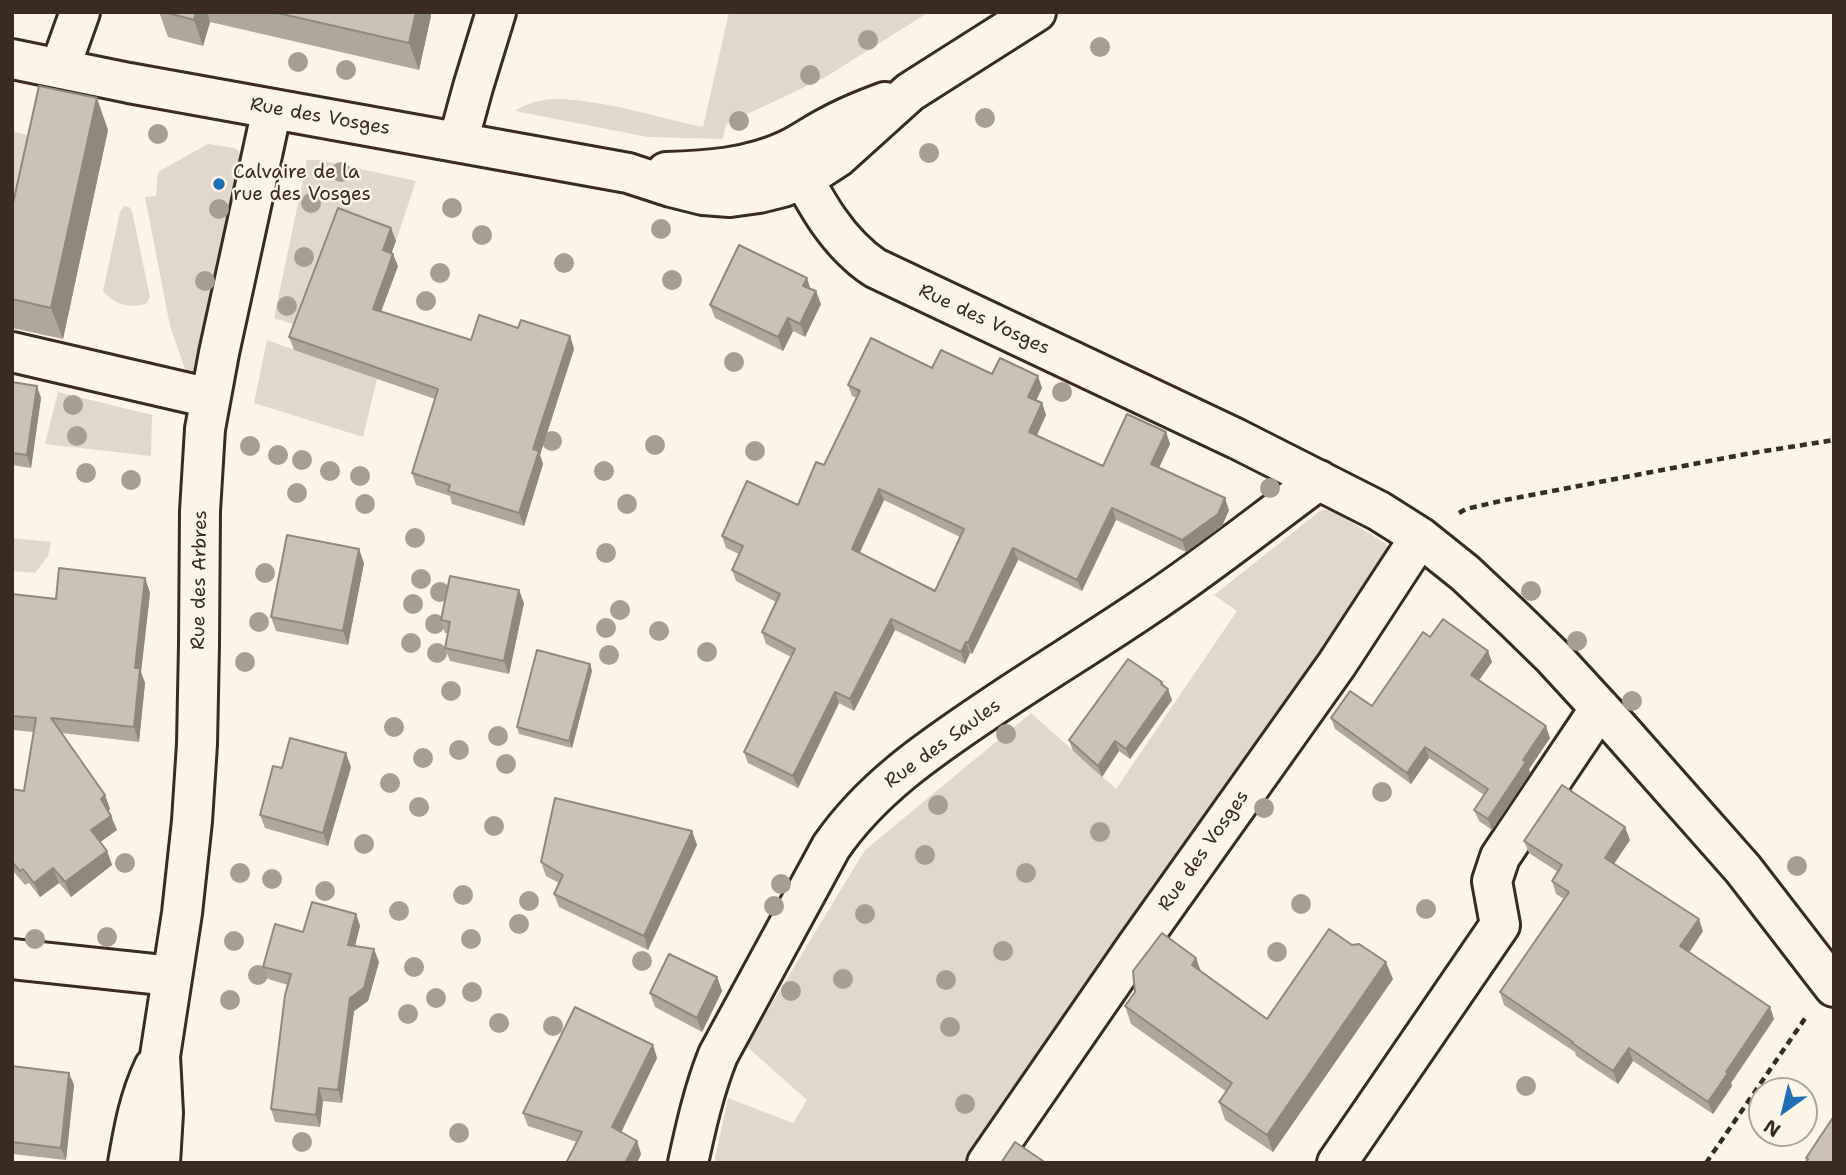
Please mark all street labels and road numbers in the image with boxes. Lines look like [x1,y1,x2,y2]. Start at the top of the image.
street label: Rue des Vosges [248,93,392,141]
street label: Rue des Vosges [915,280,1053,360]
street label: Rue des Arbres [187,510,213,650]
street label: Rue des Saules [881,694,1005,794]
street label: Rue des Vosges [1154,786,1254,916]

